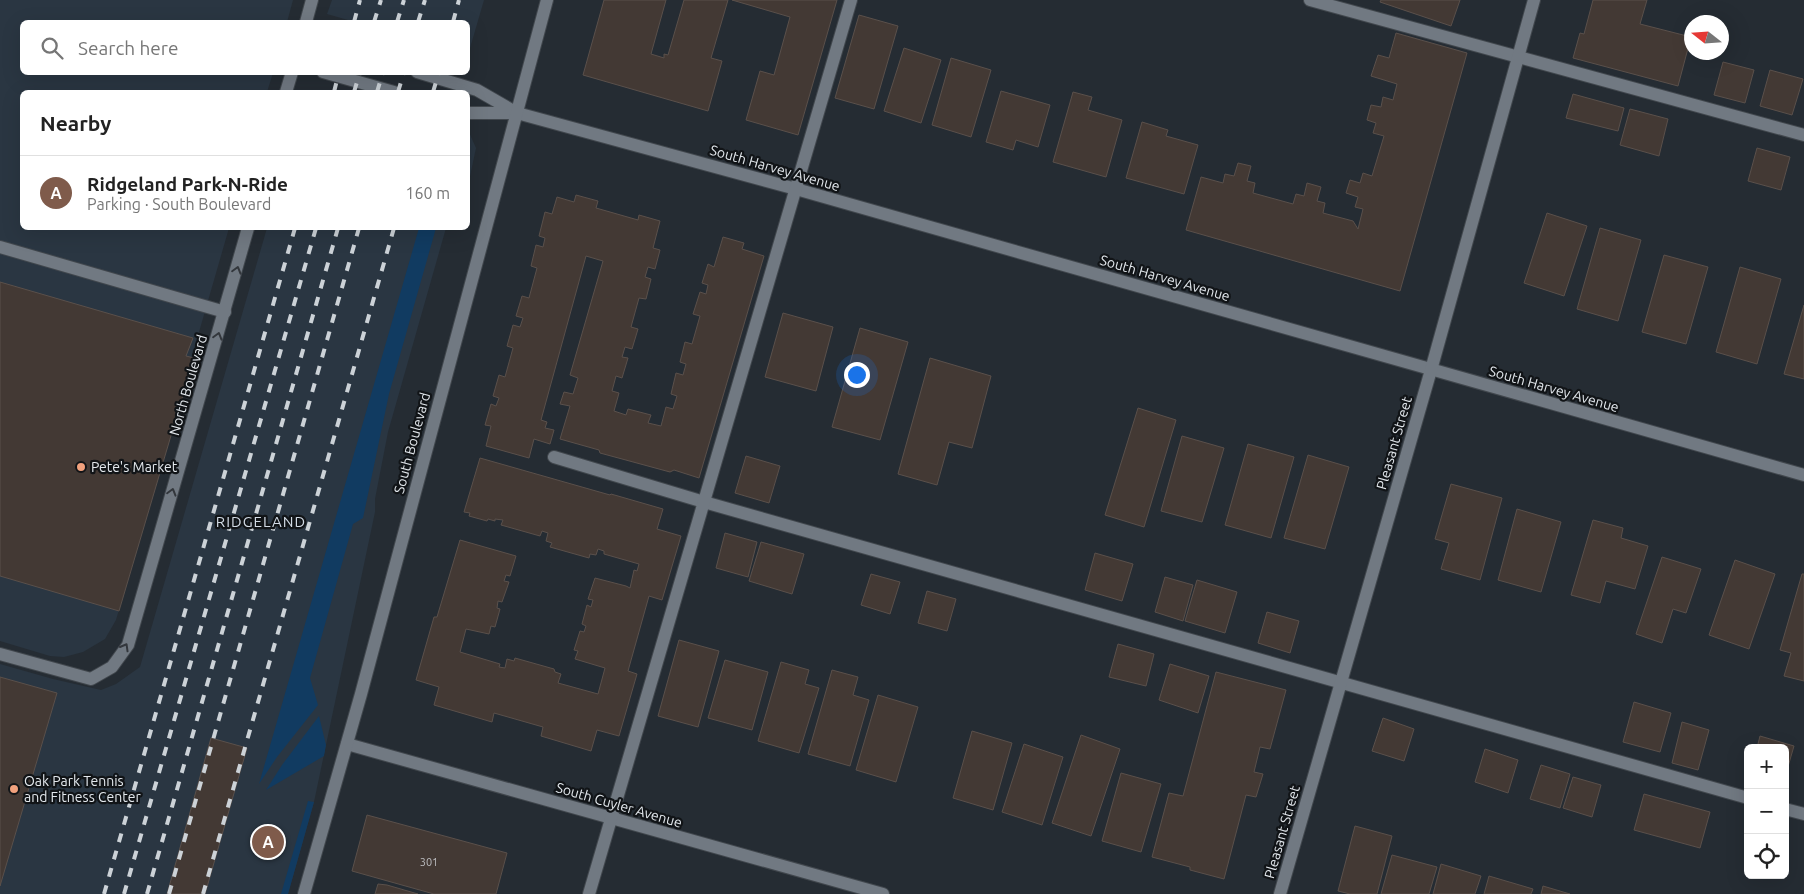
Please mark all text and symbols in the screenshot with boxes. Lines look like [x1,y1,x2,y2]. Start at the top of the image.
north arrow [1684,15,1729,60]
search box [20,20,470,75]
icon: search [38,34,66,62]
text: Search here [78,37,178,59]
text: Nearby [40,111,111,135]
street label: South Harvey Avenue [708,142,842,194]
text: Ridgeland Park-N-Ride [87,173,288,195]
text: A [50,184,62,202]
text: 160 m [405,184,450,202]
text: Parking · South Boulevard [87,195,271,213]
street label: South Harvey Avenue [1098,252,1232,304]
one-way arrow [231,266,241,274]
one-way arrow [212,332,222,341]
street label: North Boulevard [166,333,210,437]
your location [844,362,870,388]
street label: South Harvey Avenue [1487,363,1621,415]
street label: South Boulevard [391,391,433,495]
street label: Pleasant Street [1373,394,1415,491]
place label: Pete's Market [91,459,178,475]
marker: Pete's Market [75,461,87,473]
one-way arrow [167,488,177,497]
district label: RIDGELAND [216,513,306,530]
one-way arrow [119,644,129,653]
map controls [1744,744,1789,879]
button: + [1744,744,1789,789]
place label: Oak Park Tennis and Fitness Center [24,773,141,805]
street label: South Cuyler Avenue [554,779,684,831]
marker: Oak Park Tennis and Fitness Center [8,783,20,795]
street label: Pleasant Street [1261,783,1303,880]
button: − [1744,789,1789,834]
pin: A [252,823,284,861]
button: locate [1744,834,1789,879]
house number: 301 [420,856,438,868]

